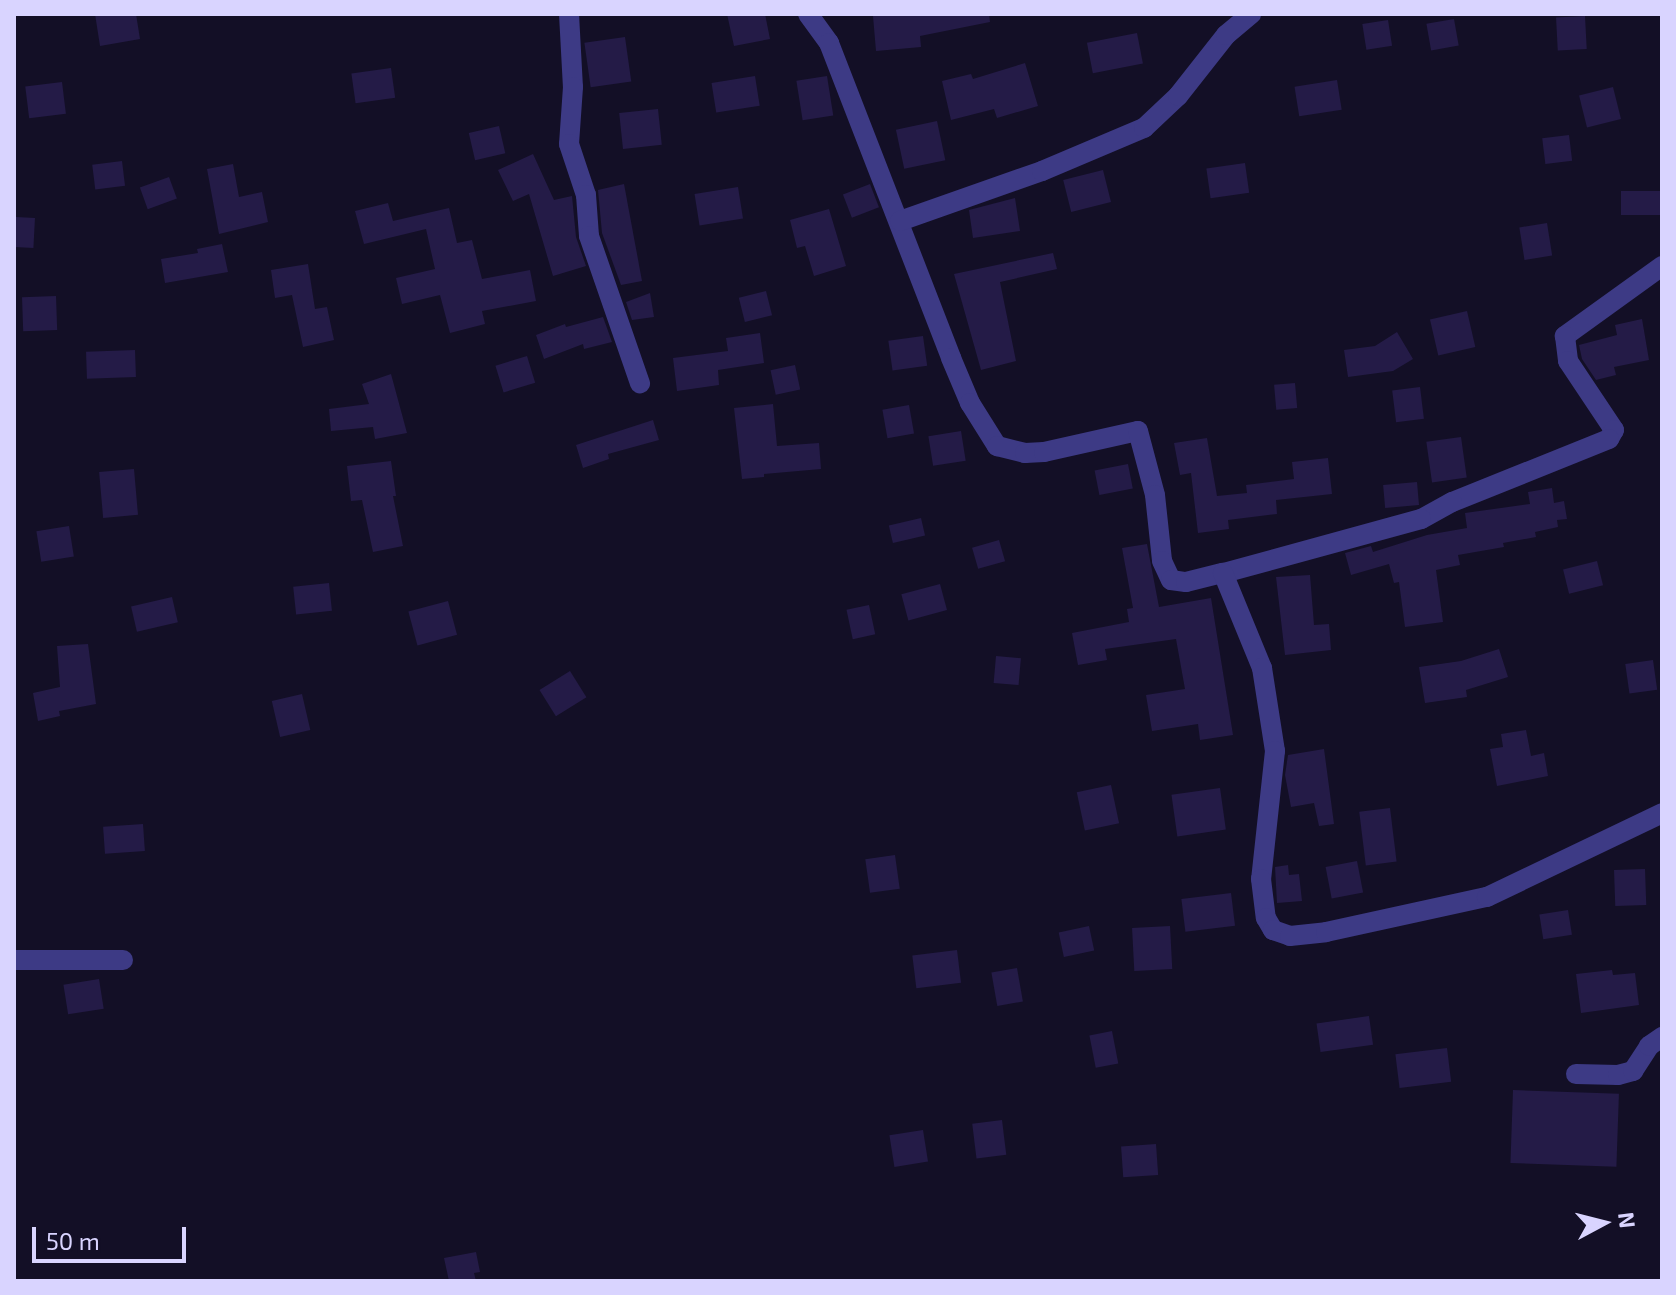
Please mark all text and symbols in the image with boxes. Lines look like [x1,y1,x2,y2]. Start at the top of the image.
north arrow [1564,1183,1644,1263]
scale bar [36,1211,190,1261]
text: N [1614,1211,1642,1230]
text: 50 m [46,1226,100,1255]

